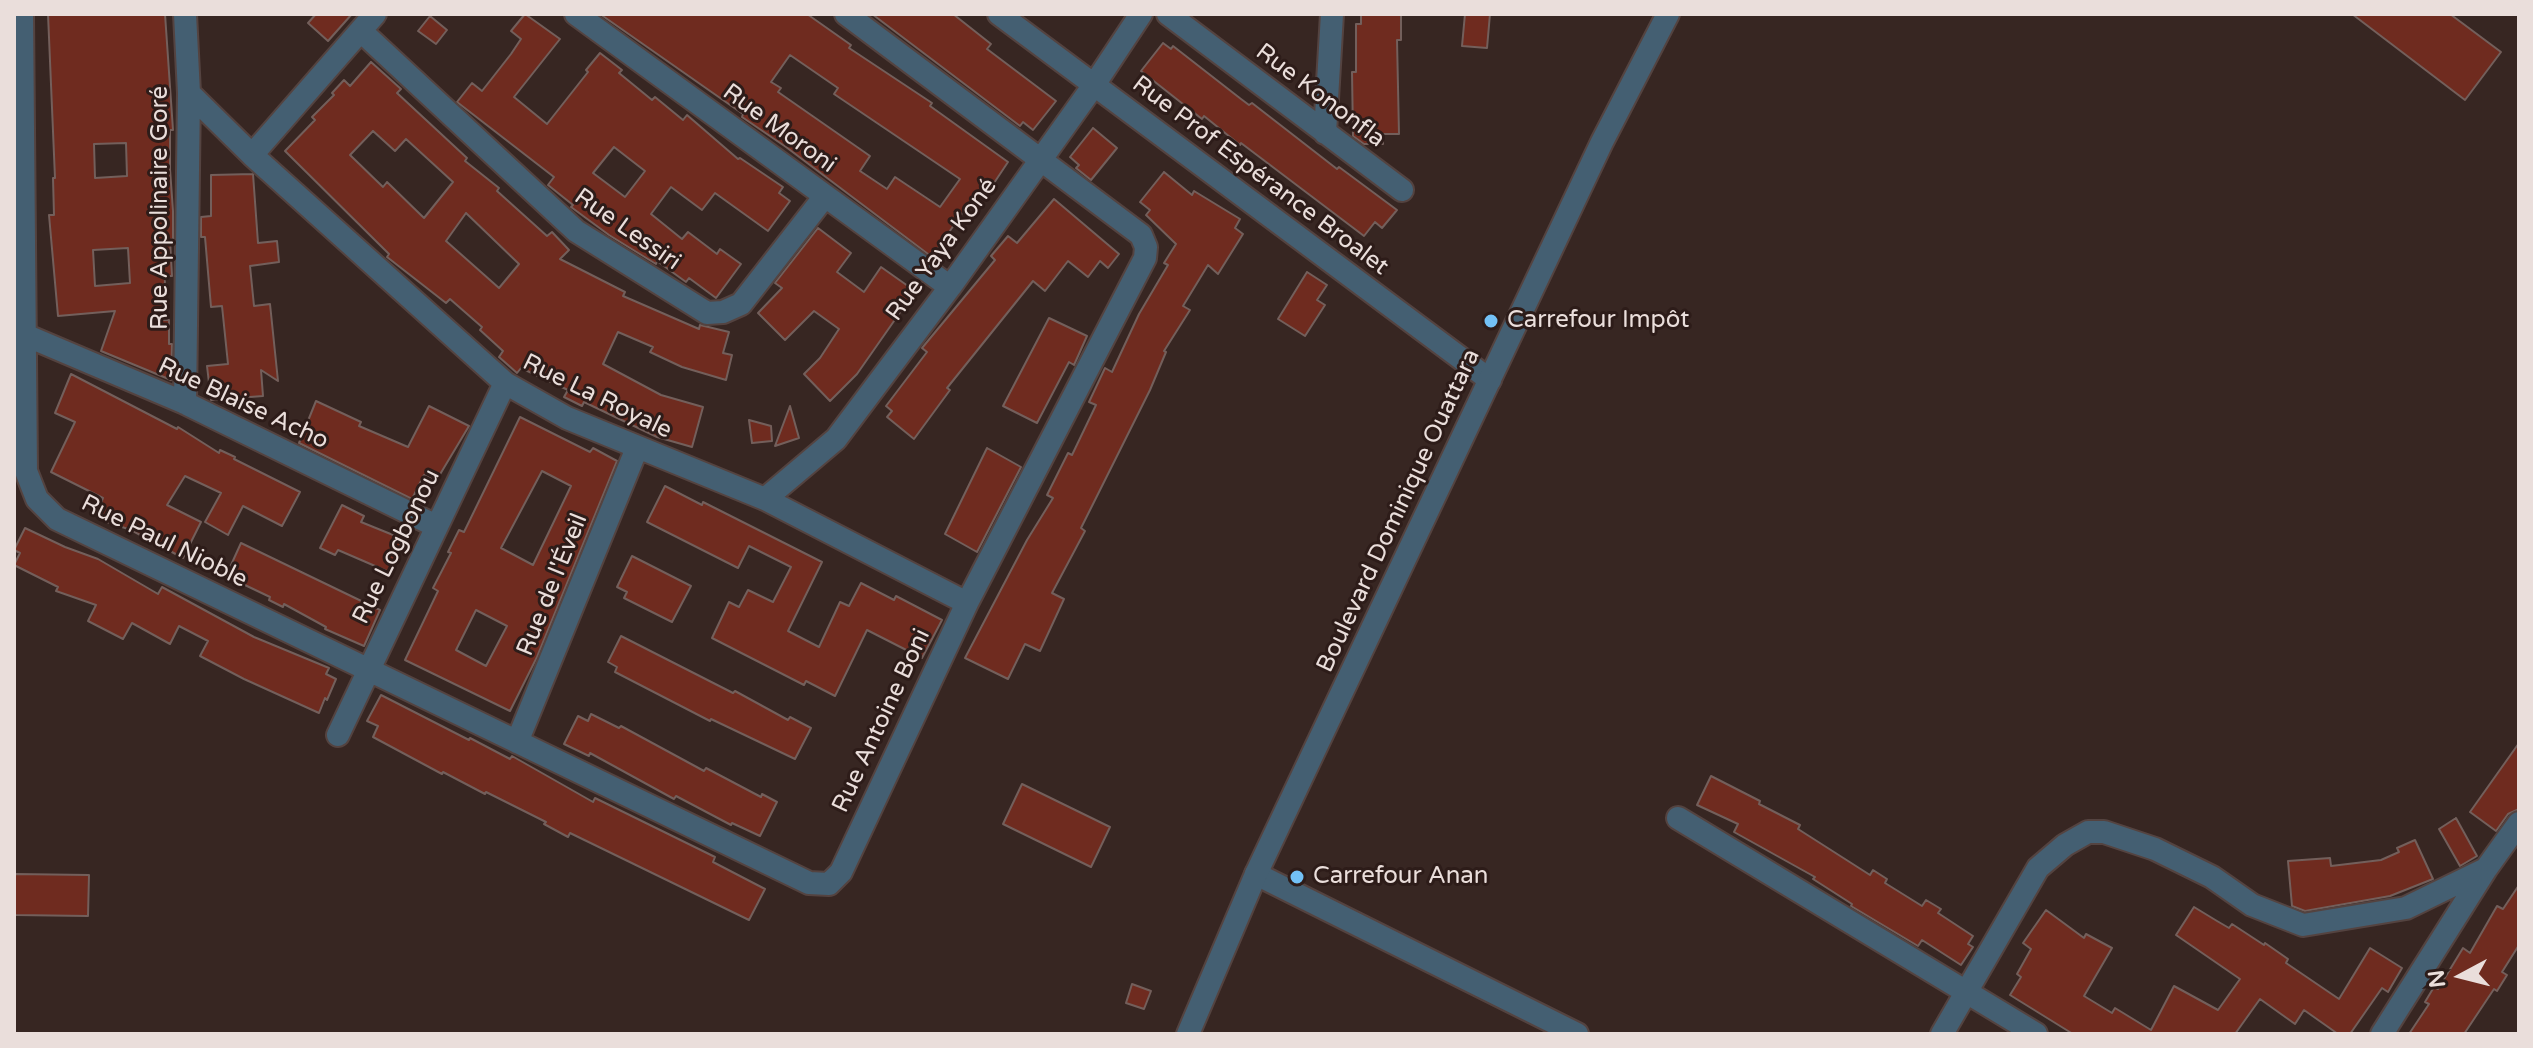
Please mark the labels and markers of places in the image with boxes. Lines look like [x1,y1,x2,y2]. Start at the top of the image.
place label: Carrefour Impôt [1507,307,1689,335]
marker: Carrefour Impôt [1482,312,1500,330]
place label: Carrefour Anan [1313,863,1488,891]
marker: Carrefour Anan [1288,868,1306,886]

